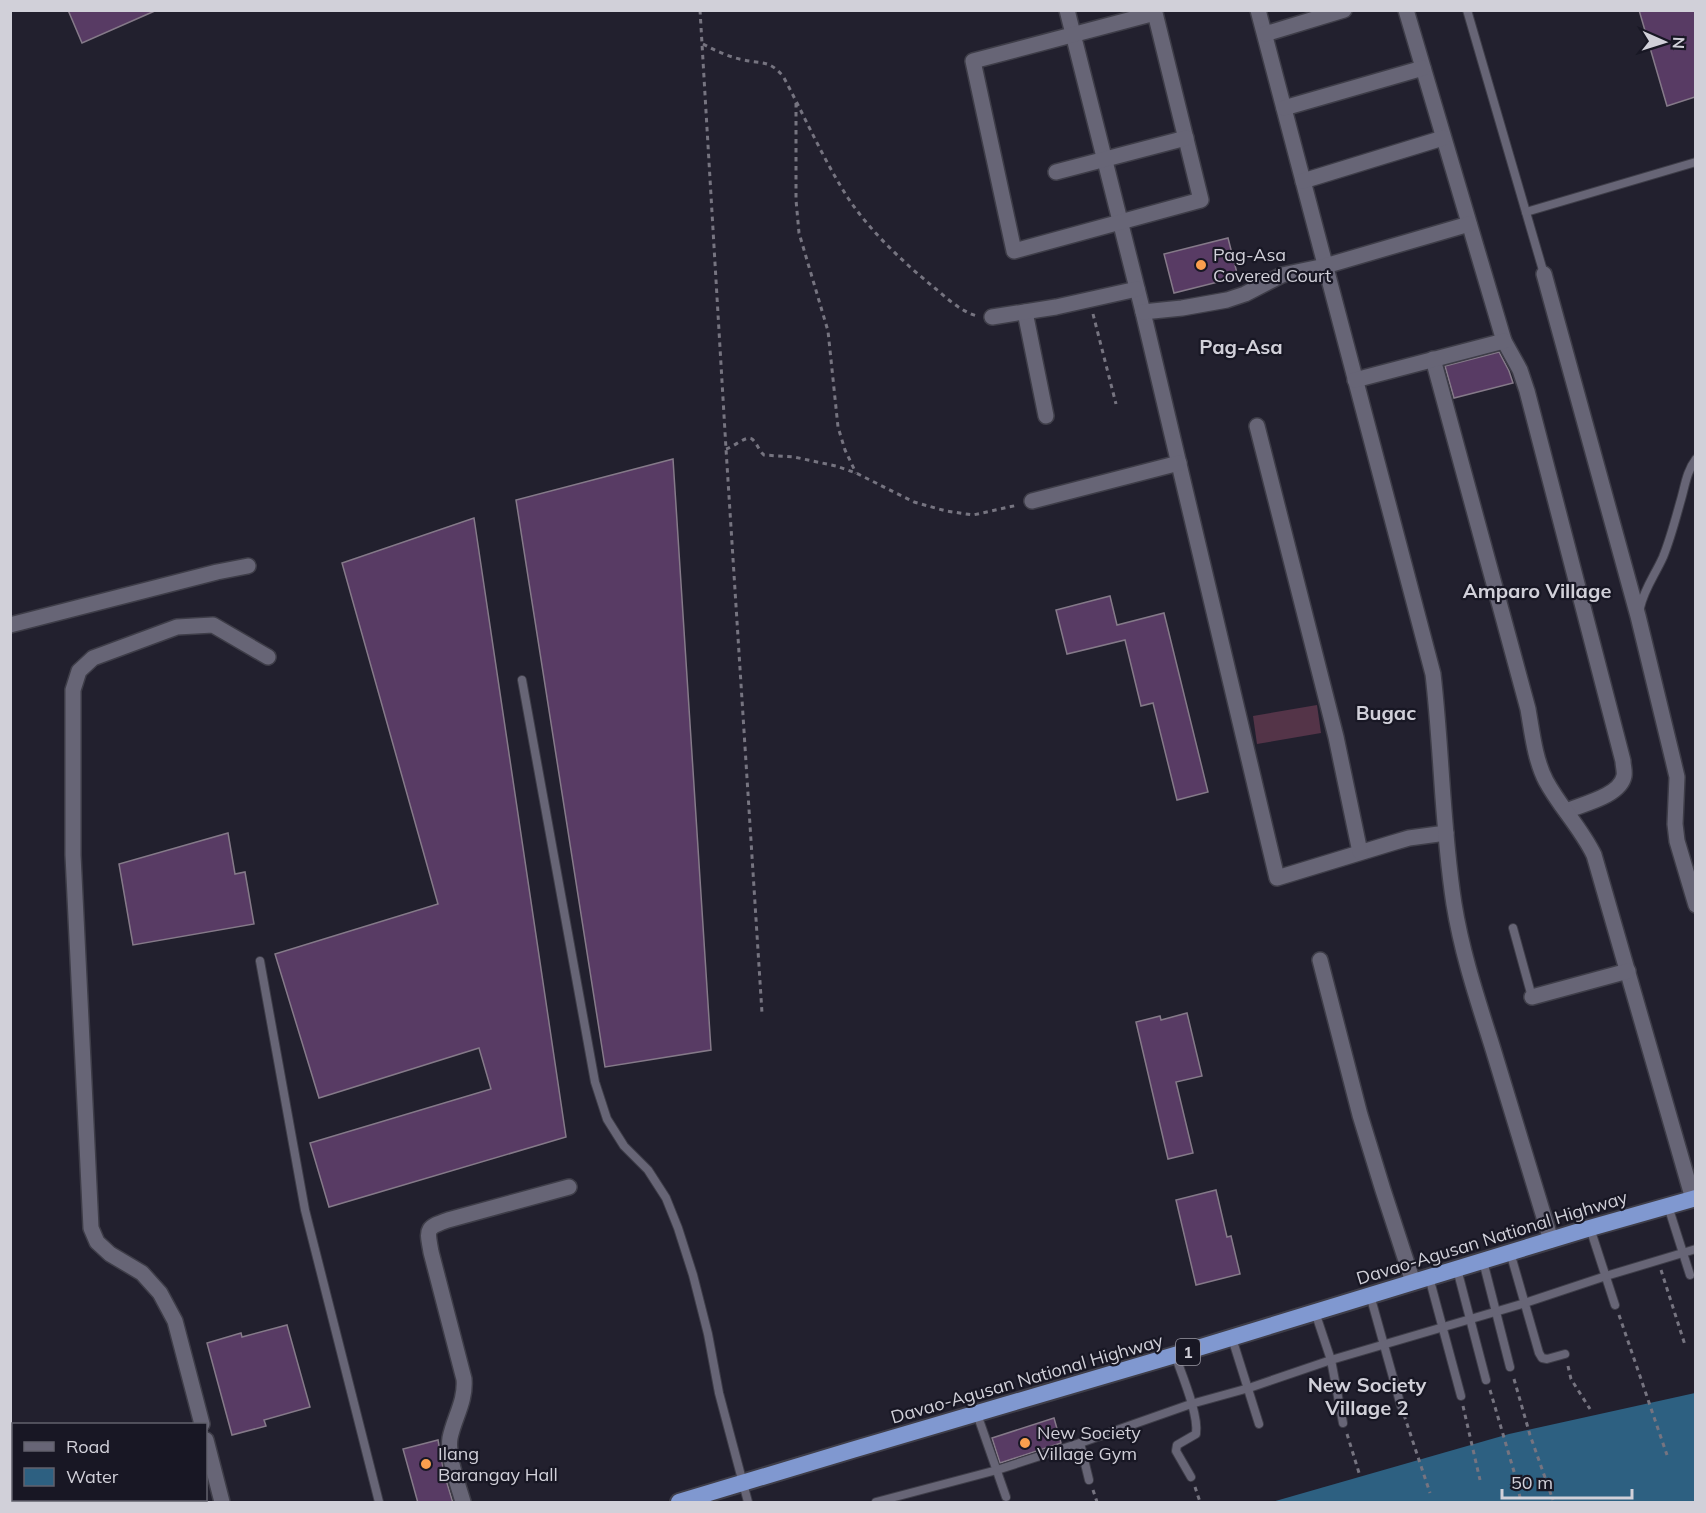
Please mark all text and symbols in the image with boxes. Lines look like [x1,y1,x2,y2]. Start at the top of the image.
north arrow [1634,12,1694,72]
text: N [1669,36,1689,49]
place label: Pag-Asa Covered Court [1213,243,1331,287]
marker: Pag-Asa Covered Court [1194,258,1208,272]
district label: Pag-Asa [1199,334,1283,359]
district label: Amparo Village [1463,578,1611,603]
district label: Bugac [1356,700,1416,725]
street label: Davao-Agusan National Highway [1354,1185,1631,1290]
street label: Davao-Agusan National Highway [888,1328,1166,1428]
road number: 1 [1176,1339,1200,1365]
district label: New Society Village 2 [1308,1372,1426,1420]
place label: New Society Village Gym [1037,1421,1141,1465]
legend [12,1423,207,1501]
text: Road [66,1435,110,1458]
marker: New Society Village Gym [1018,1436,1032,1450]
place label: Ilang Barangay Hall [438,1442,558,1486]
marker: Ilang Barangay Hall [419,1457,433,1471]
scale bar [1502,1462,1632,1500]
text: Water [66,1465,119,1488]
text: 50 m [1511,1471,1553,1494]

